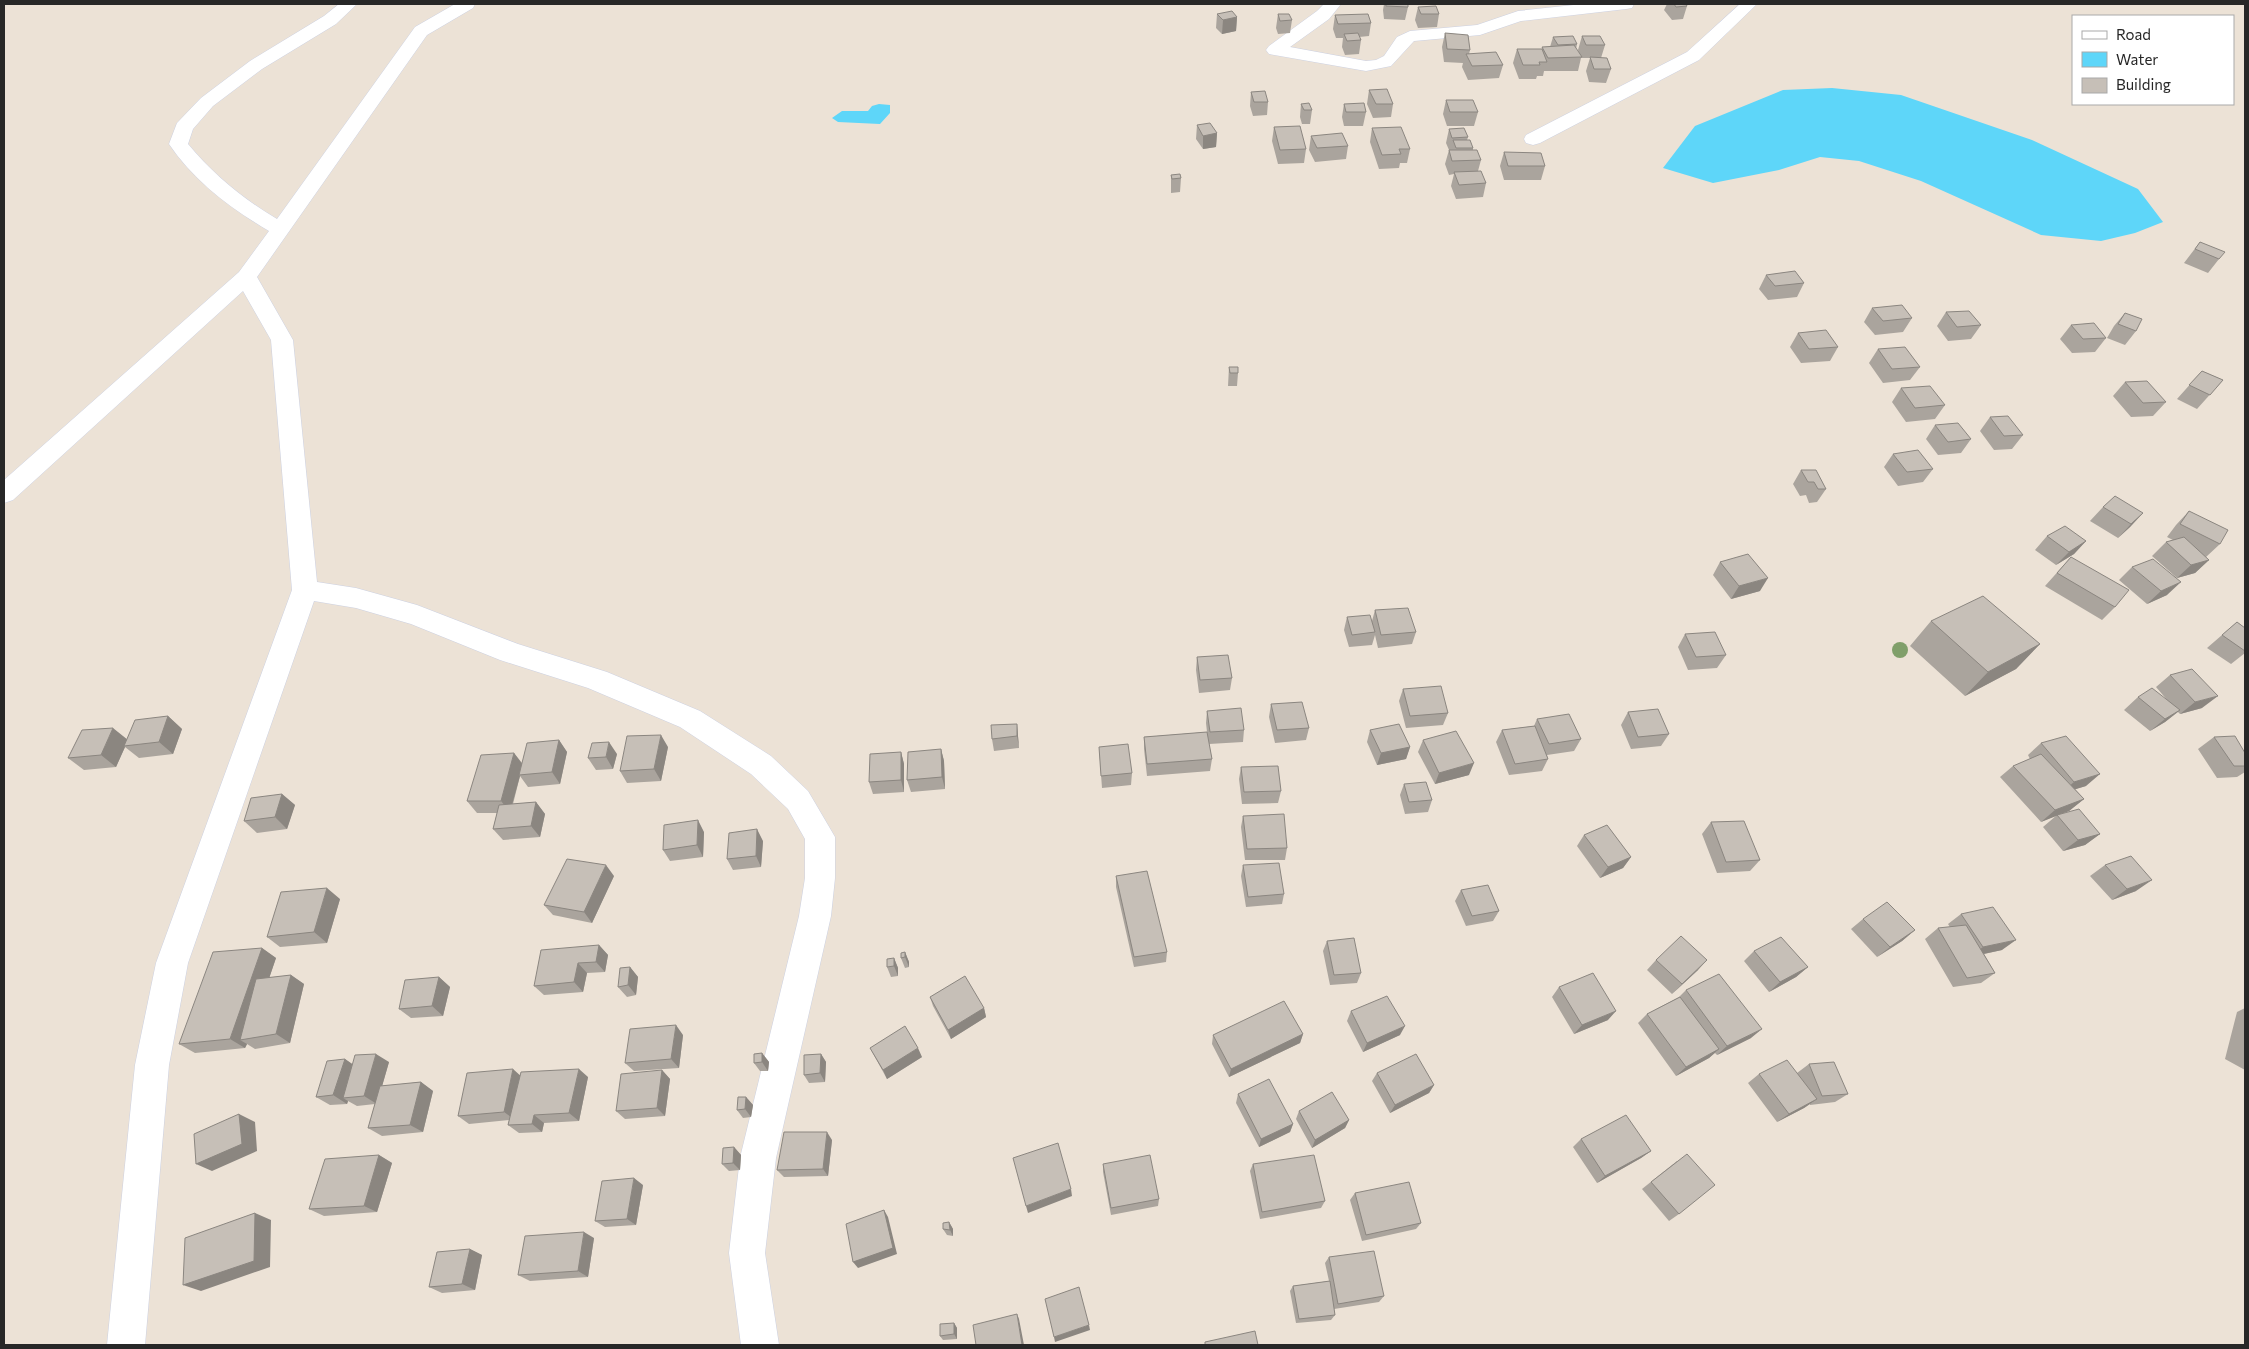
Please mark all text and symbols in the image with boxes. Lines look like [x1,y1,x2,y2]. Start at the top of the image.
legend [2072,15,2234,105]
text: Road [2116,25,2151,43]
text: Water [2116,50,2158,68]
text: Building [2116,75,2171,93]

